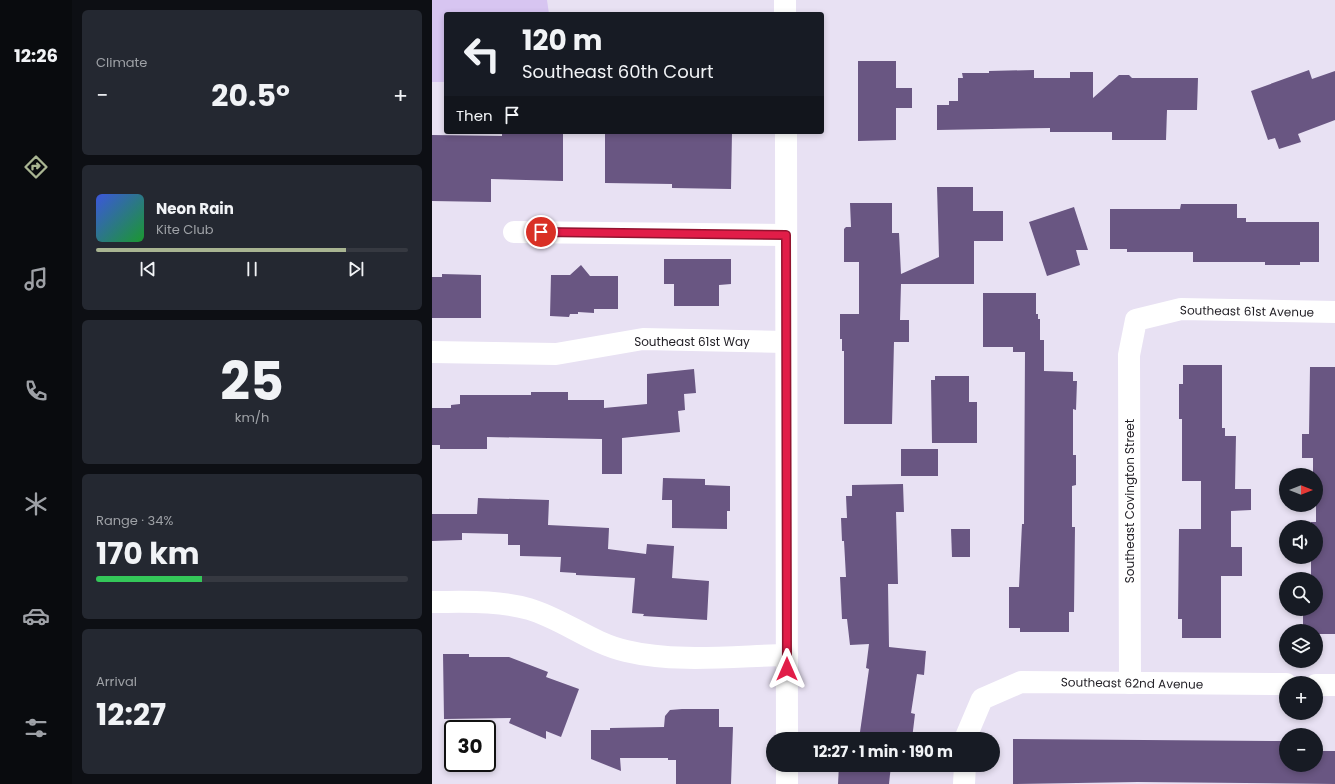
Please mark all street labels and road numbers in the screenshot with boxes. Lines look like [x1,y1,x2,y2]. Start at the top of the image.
street label: Southeast 61st Avenue [1180,301,1314,321]
street label: Southeast 61st Way [634,333,750,350]
street label: Southeast Covington Street [1121,419,1138,583]
street label: Southeast 62nd Avenue [1061,673,1203,693]

